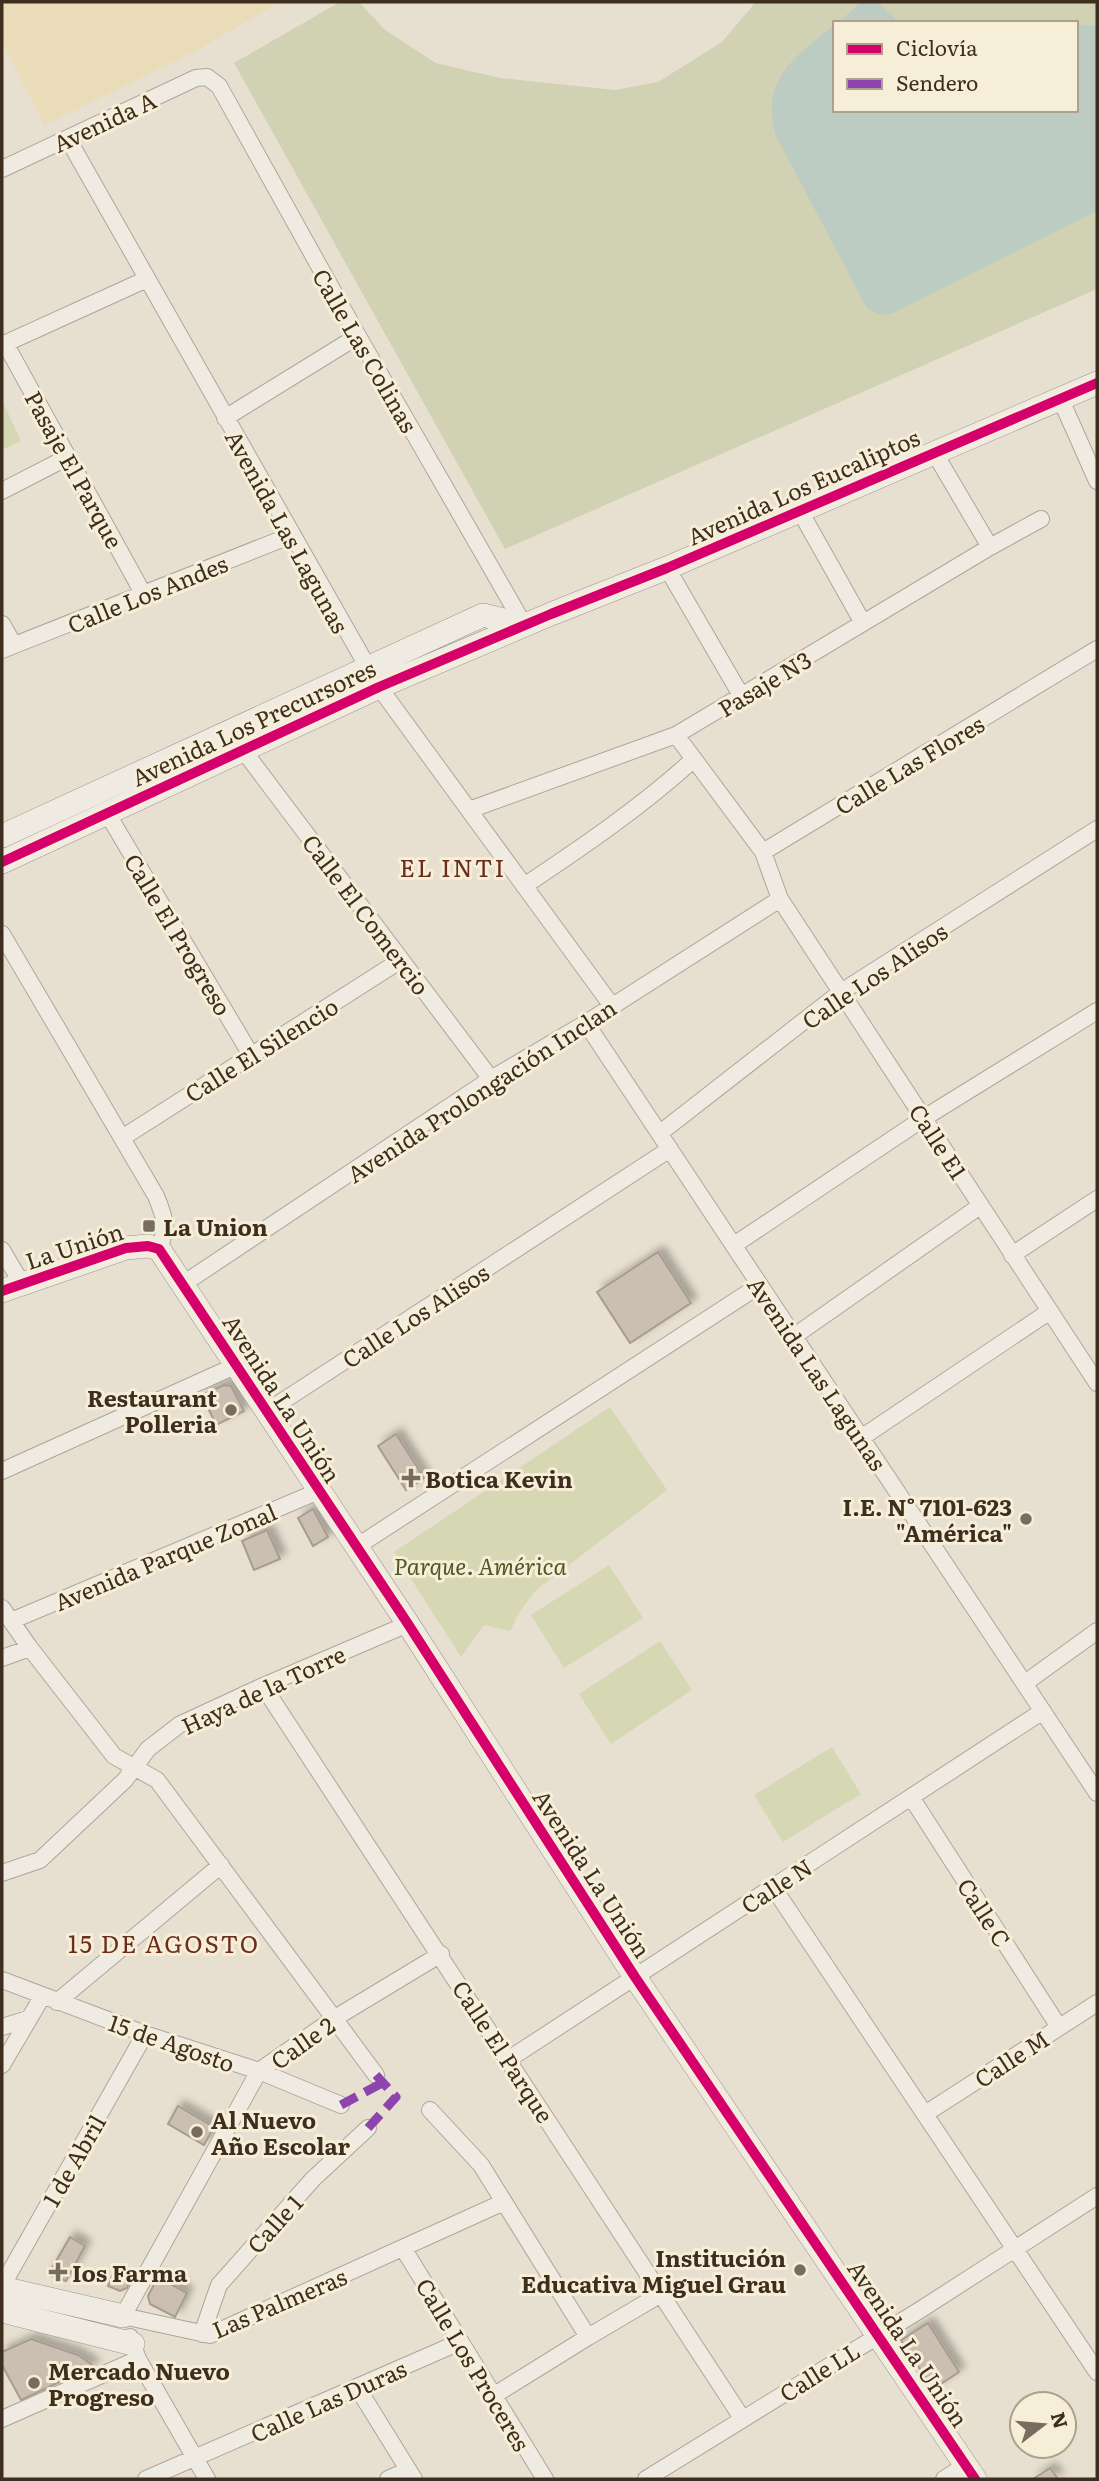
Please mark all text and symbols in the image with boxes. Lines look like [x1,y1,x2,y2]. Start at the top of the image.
legend [833,21,1078,112]
text: Ciclovía [896,31,978,62]
text: Sendero [896,66,978,97]
street label: Avenida A [47,82,161,160]
street label: Calle Las Colinas [305,262,427,438]
street label: Pasaje El Parque [18,384,132,554]
street label: Avenida Los Eucaliptos [681,419,925,553]
street label: Avenida Las Lagunas [218,423,358,639]
street label: Calle Los Andes [62,545,232,641]
street label: Pasaje N3 [711,642,817,724]
street label: Avenida Los Precursores [125,650,381,794]
street label: Calle Las Flores [828,706,990,822]
street label: Calle El Comercio [295,827,439,1001]
street label: Calle El Progreso [117,846,241,1022]
district label: EL INTI [400,849,506,884]
street label: Calle Los Alisos [794,914,954,1036]
street label: Calle El Silencio [178,988,344,1110]
street label: Avenida Prolongación Inclan [340,990,622,1190]
street label: Calle E1 [902,1097,976,1185]
place label: La Union [163,1209,268,1243]
street label: La Unión [21,1213,127,1277]
marker: La Union [141,1218,157,1234]
street label: Calle Los Alisos [335,1255,495,1375]
street label: Avenida Las Lagunas [740,1269,896,1477]
street label: Avenida La Unión [216,1307,350,1489]
place label: Restaurant Polleria [87,1380,218,1440]
marker: Restaurant Polleria [223,1402,239,1418]
place label: Botica Kevin [425,1461,573,1495]
marker: Botica Kevin [403,1470,419,1486]
place label: I.E. N° 7101-623 "América" [843,1489,1012,1549]
street label: Avenida Parque Zonal [49,1494,282,1618]
marker: I.E. N° 7101-623 "América" [1018,1511,1034,1527]
park label: Parque. América [393,1548,567,1582]
street label: Haya de la Torre [175,1636,351,1742]
street label: Avenida La Unión [526,1782,660,1964]
street label: Calle N [734,1849,818,1921]
street label: Calle C [950,1871,1020,1953]
district label: 15 DE AGOSTO [68,1925,260,1960]
street label: Calle El Parque [445,1973,563,2129]
street label: 15 de Agosto [104,2005,240,2079]
street label: Calle 2 [263,2008,341,2076]
street label: Calle M [967,2021,1055,2095]
place label: Al Nuevo Año Escolar [211,2102,351,2162]
street label: 1 de Abril [33,2108,113,2212]
marker: Al Nuevo Año Escolar [189,2124,205,2140]
street label: Calle 1 [238,2186,310,2260]
place label: Institución Educativa Miguel Grau [521,2240,786,2300]
street label: Avenida La Unión [840,2253,978,2433]
place label: Ios Farma [72,2255,188,2289]
street label: Las Palmeras [207,2258,351,2346]
marker: Institución Educativa Miguel Grau [792,2262,808,2278]
marker: Ios Farma [50,2264,66,2280]
street label: Calle Los Proceres [409,2271,539,2457]
street label: Calle LL [772,2333,866,2409]
street label: Calle Las Duras [245,2350,411,2450]
place label: Mercado Nuevo Progreso [48,2353,230,2413]
marker: Mercado Nuevo Progreso [26,2375,42,2391]
north arrow [1008,2390,1078,2460]
text: N [1045,2409,1076,2432]

